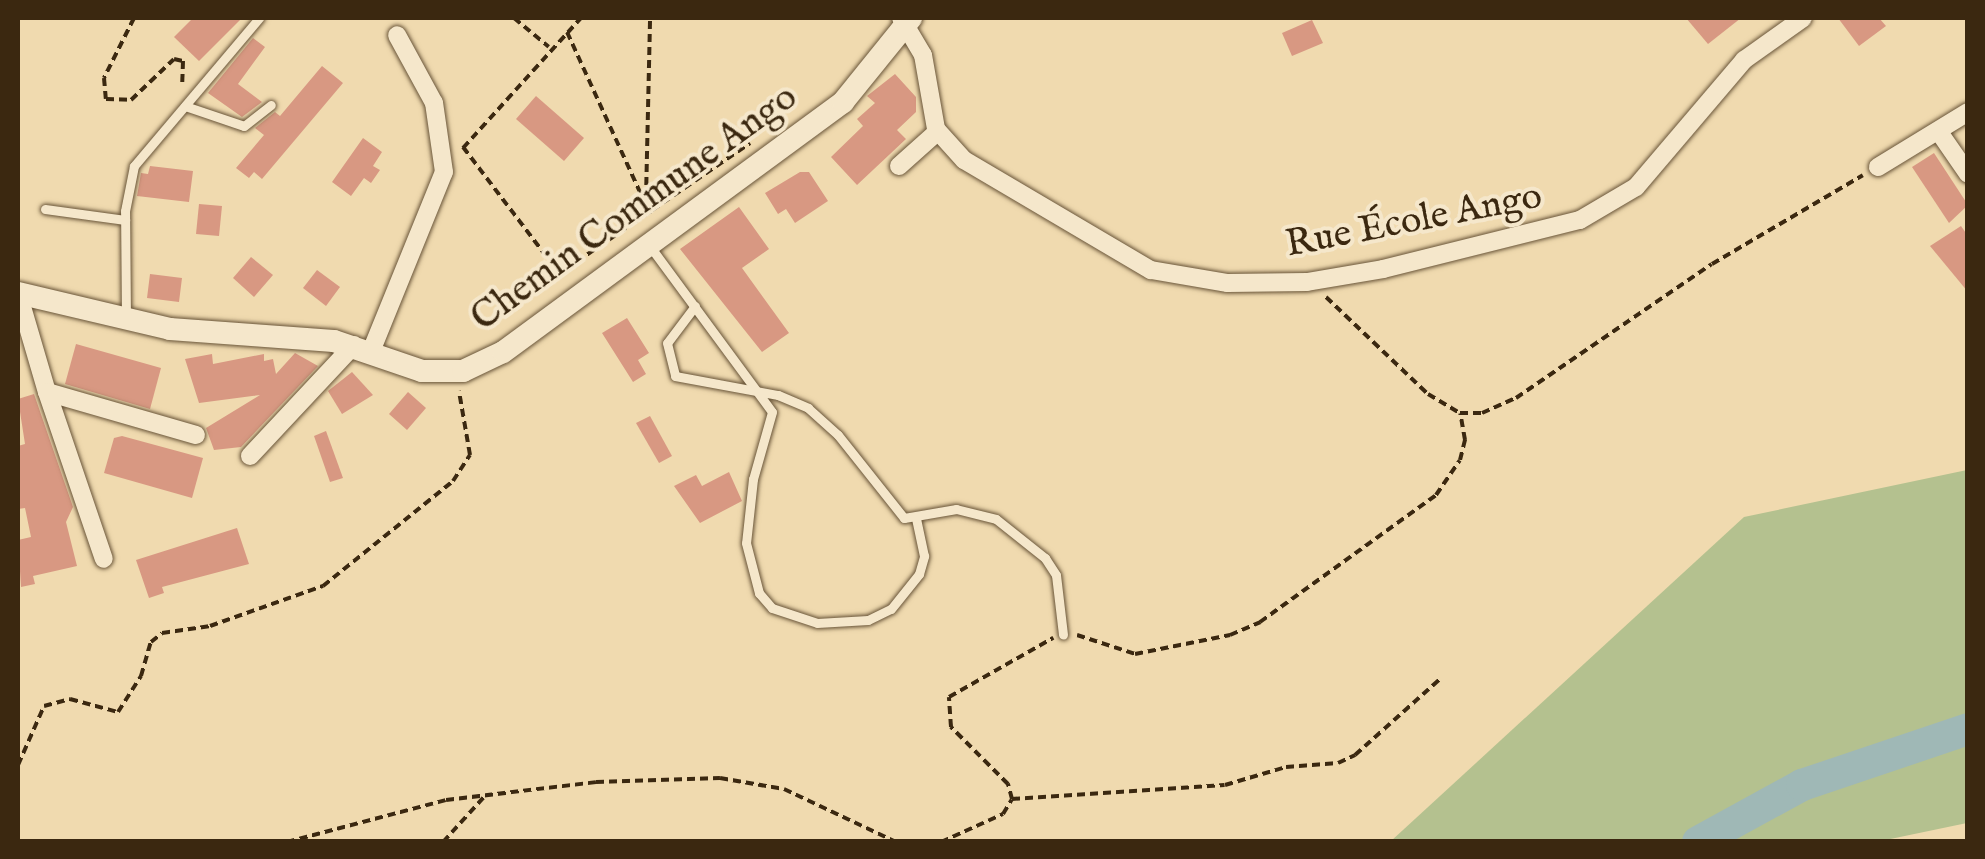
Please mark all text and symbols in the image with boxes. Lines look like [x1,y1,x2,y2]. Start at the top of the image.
street label: Chemin Commune Ango [463,76,807,342]
street label: Rue École Ango [1282,175,1546,269]

